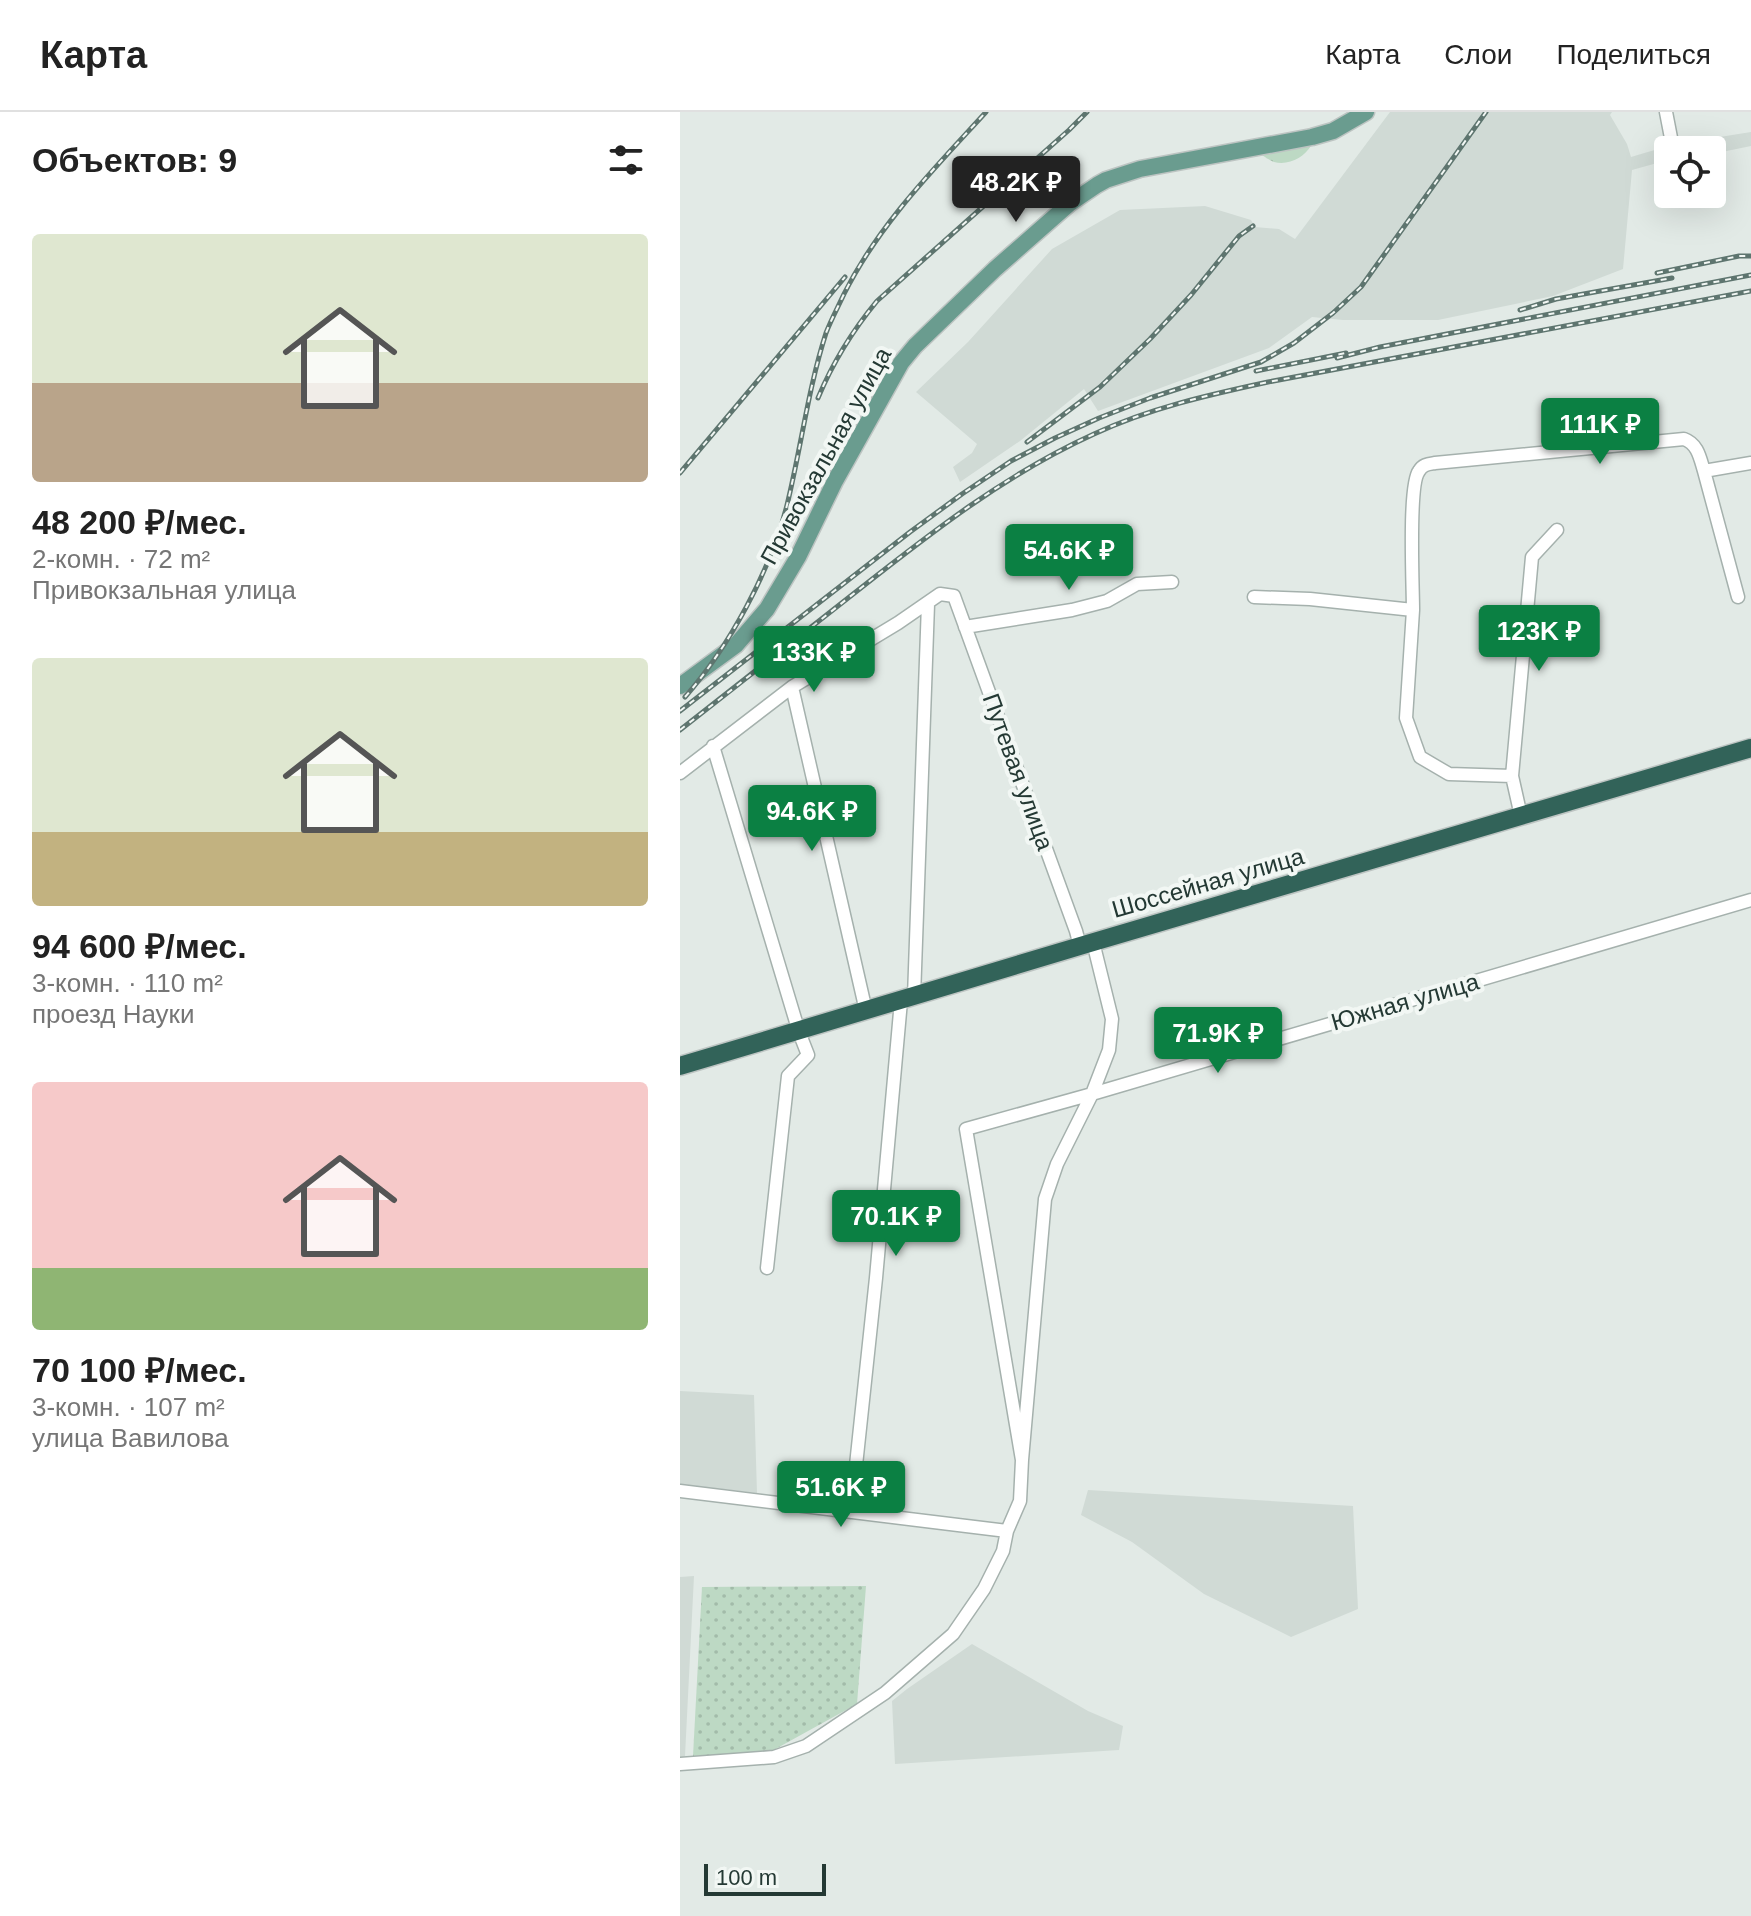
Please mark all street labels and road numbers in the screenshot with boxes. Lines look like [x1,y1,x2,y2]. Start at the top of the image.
street label: Привокзальная улица [755,342,897,569]
street label: Путевая улица [978,690,1060,854]
street label: Шоссейная улица [1109,842,1308,923]
street label: Южная улица [1328,967,1483,1036]

